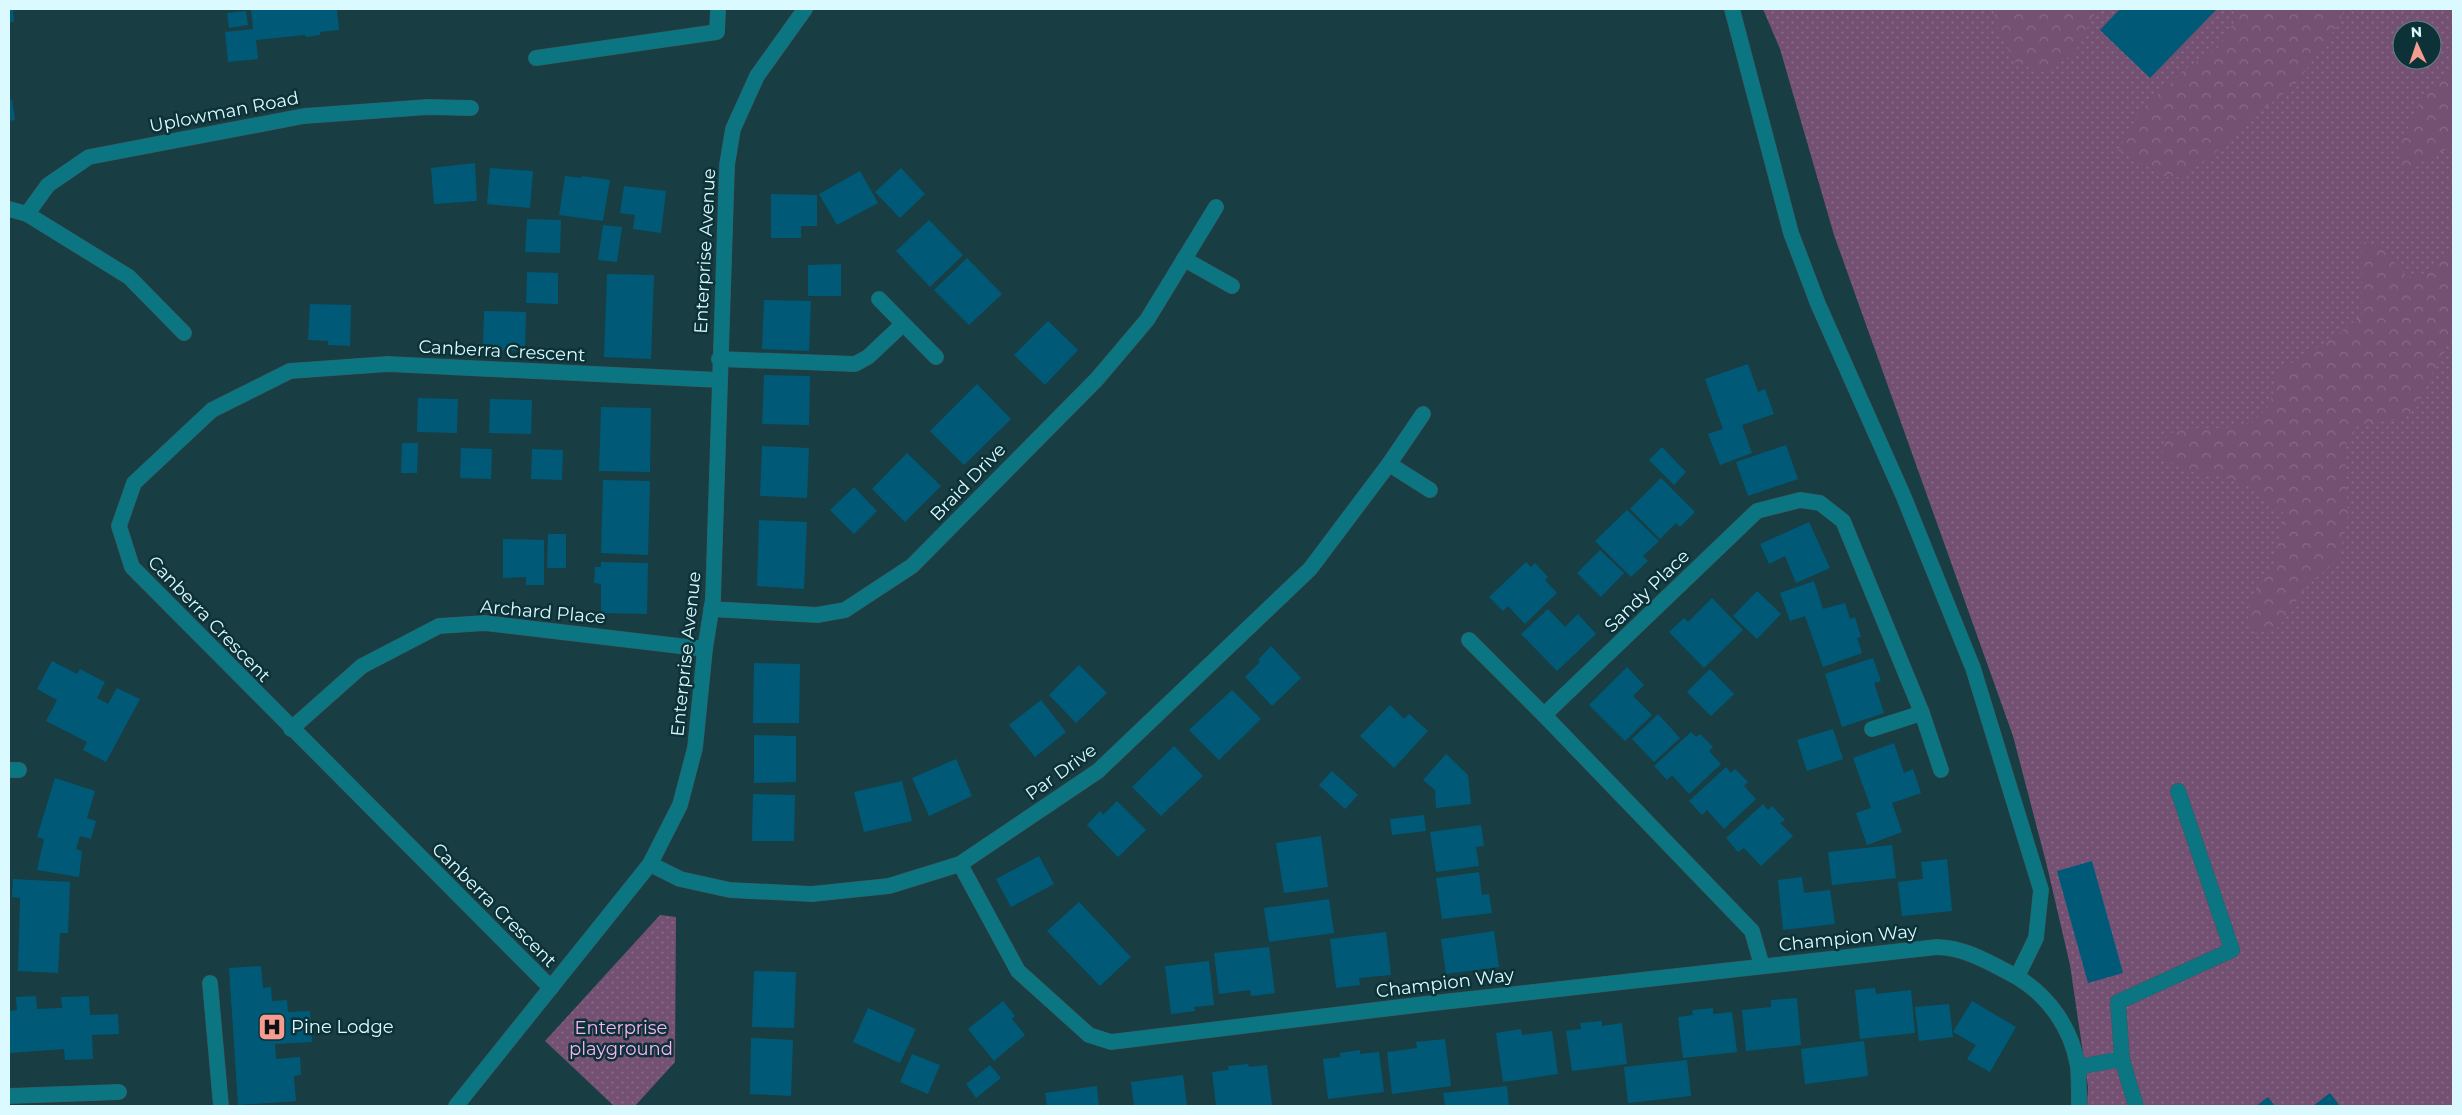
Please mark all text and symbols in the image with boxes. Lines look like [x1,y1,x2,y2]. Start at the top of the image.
north arrow [2392,20,2442,70]
text: N [2410,23,2422,41]
street label: Uplowman Road [147,87,301,137]
street label: Enterprise Avenue [690,168,720,334]
street label: Canberra Crescent [418,336,586,366]
street label: Braid Drive [925,438,1011,525]
street label: Sandy Place [1600,545,1694,637]
street label: Canberra Crescent [143,551,275,687]
street label: Enterprise Avenue [666,570,706,737]
street label: Archard Place [479,596,607,628]
street label: Par Drive [1021,739,1101,805]
street label: Canberra Crescent [427,838,561,972]
street label: Champion Way [1778,920,1918,956]
street label: Champion Way [1375,964,1516,1002]
hospital icon: Pine Lodge [257,1012,287,1042]
place label: Pine Lodge [291,1016,394,1038]
park label: Enterprise playground [569,1017,673,1060]

